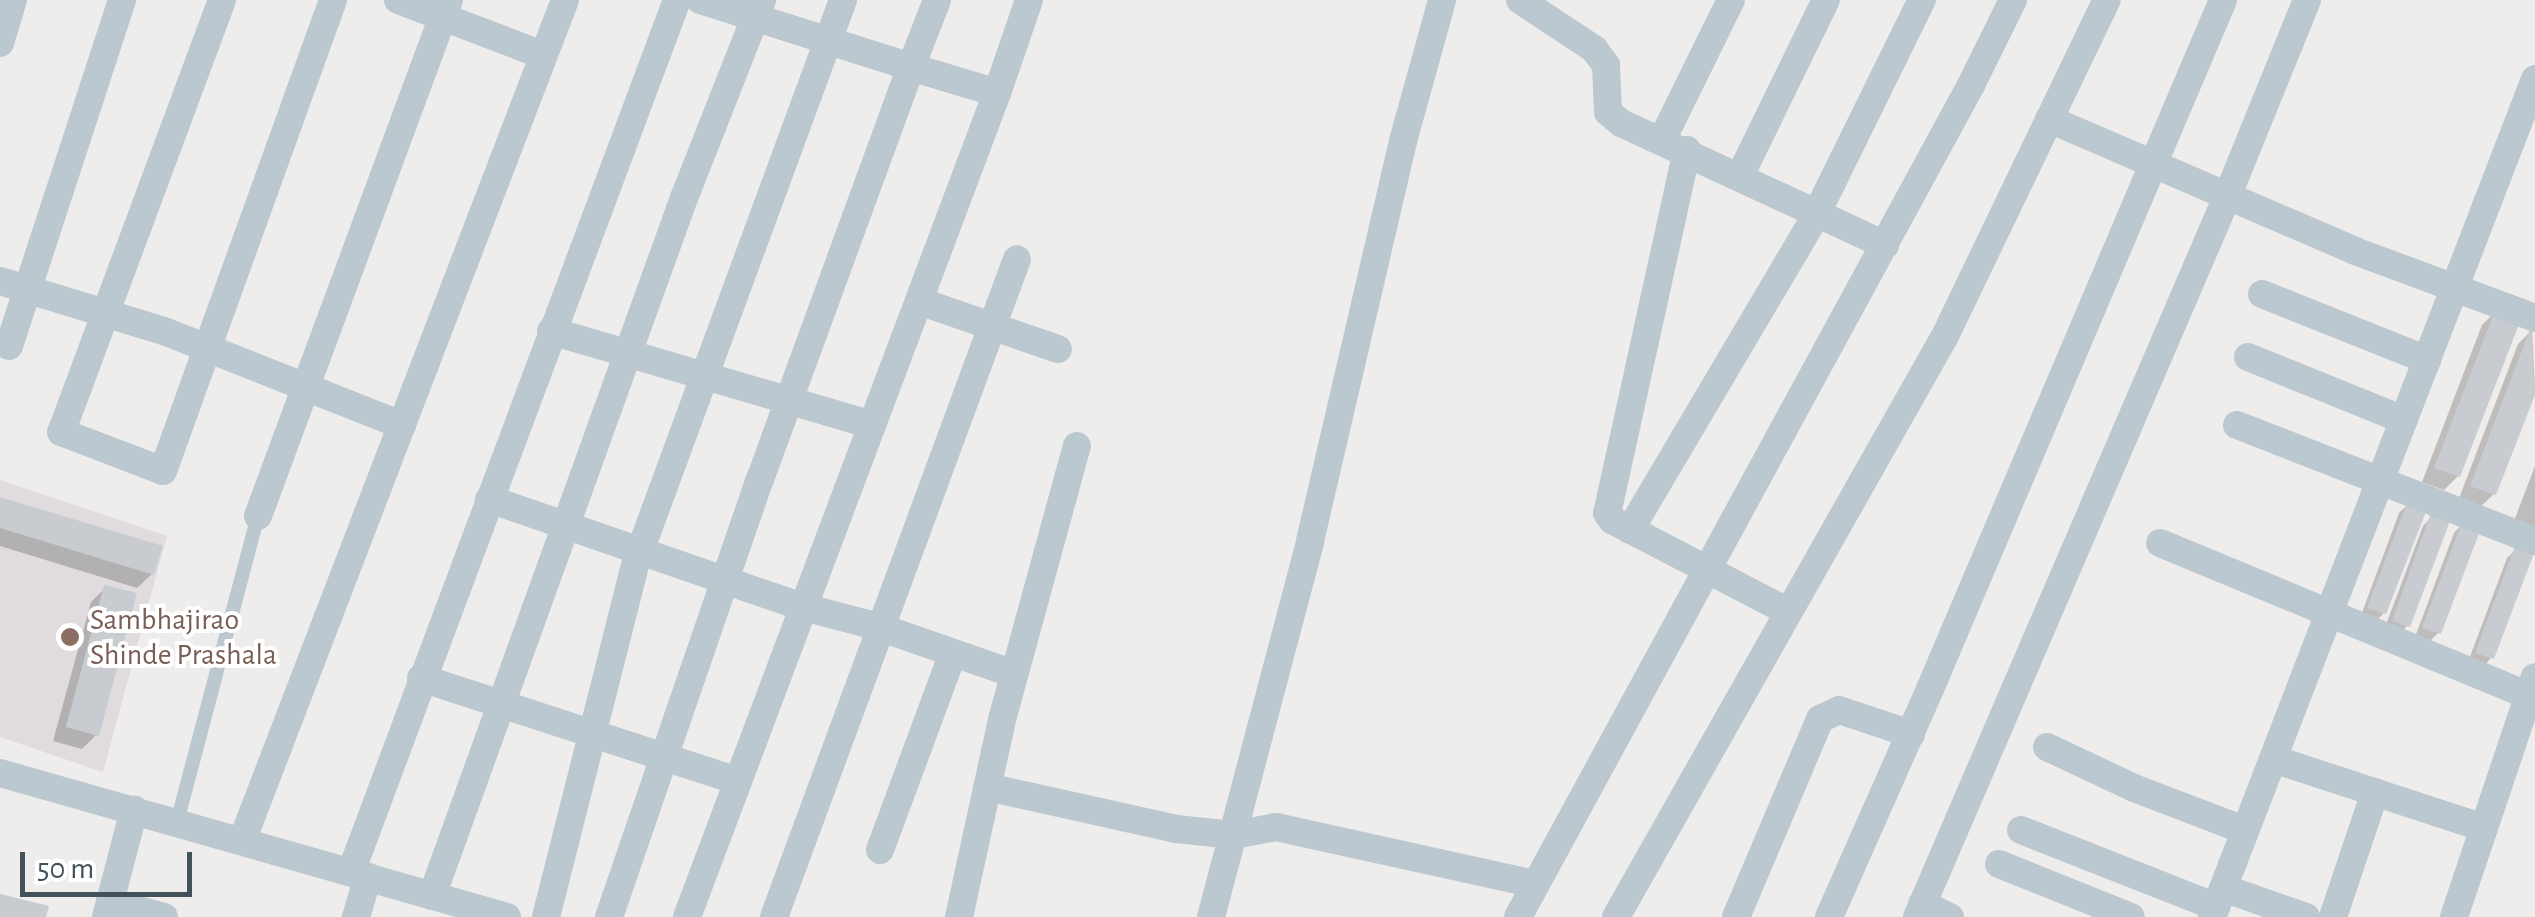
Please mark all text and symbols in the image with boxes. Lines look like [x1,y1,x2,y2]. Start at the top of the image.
place label: Sambhajirao Shinde Prashala [90,602,277,672]
marker: Sambhajirao Shinde Prashala [59,626,81,648]
scale bar [25,832,198,894]
text: 50 m [37,854,94,884]

